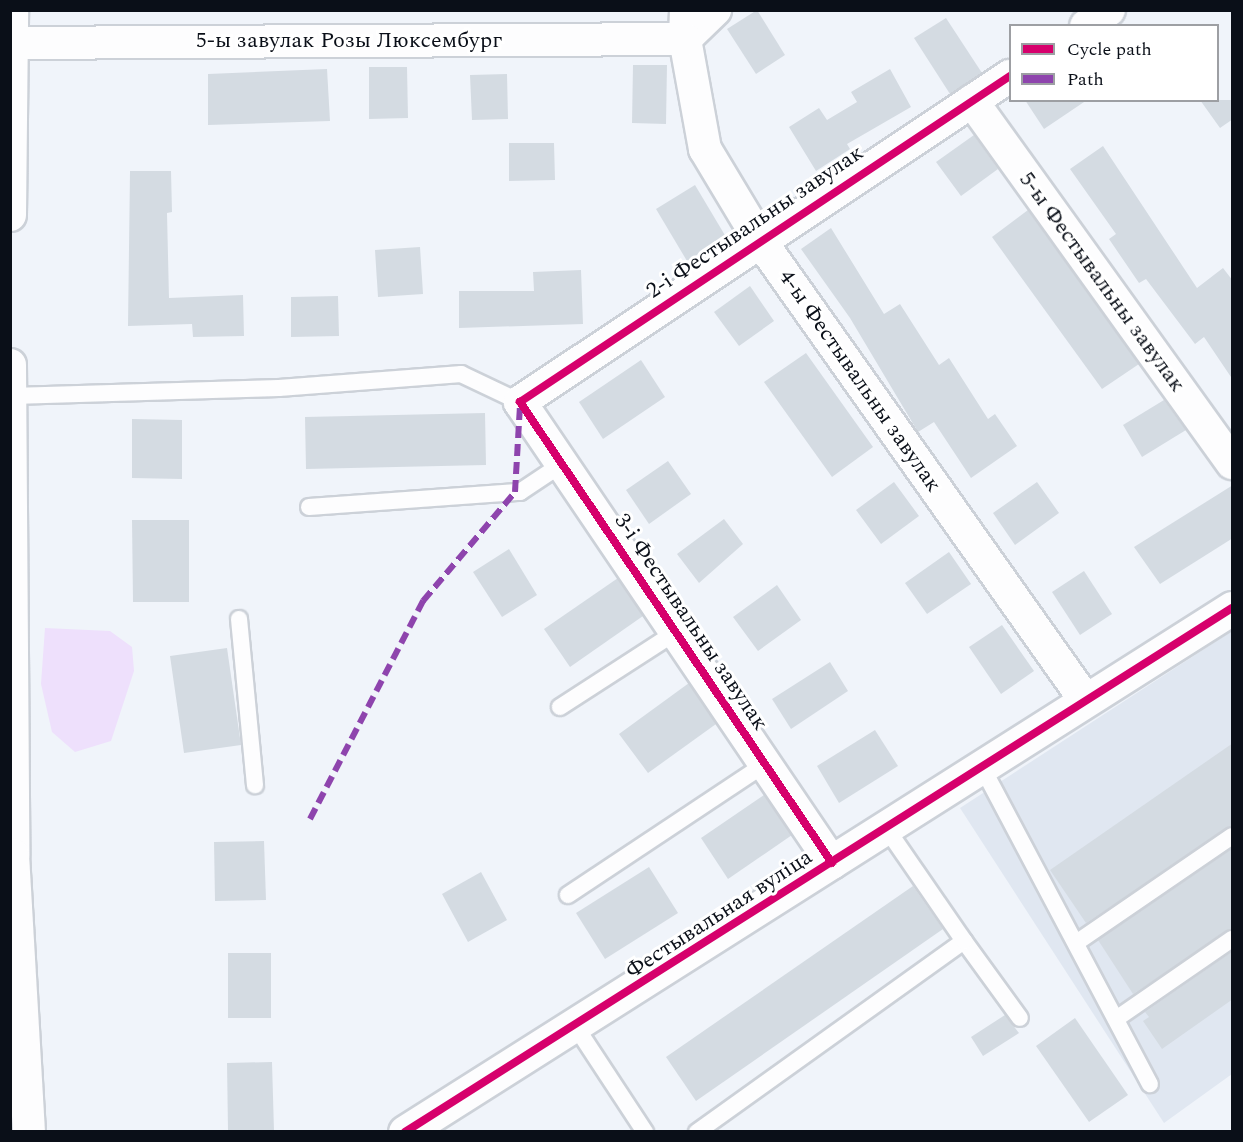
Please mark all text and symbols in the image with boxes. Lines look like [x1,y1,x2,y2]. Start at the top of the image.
legend [1009,24,1219,102]
street label: 5-ы завулак Розы Люксембург [196,28,502,54]
text: Cycle path [1067,36,1152,63]
text: Path [1067,66,1104,93]
street label: 2-і Фестывальны завулак [641,139,869,305]
street label: 5-ы Фестывальны завулак [1013,167,1191,397]
street label: 4-ы Фестывальны завулак [773,265,947,497]
street label: 3-і Фестывальны завулак [608,508,774,736]
street label: Фестывальная вуліца [621,844,817,984]

